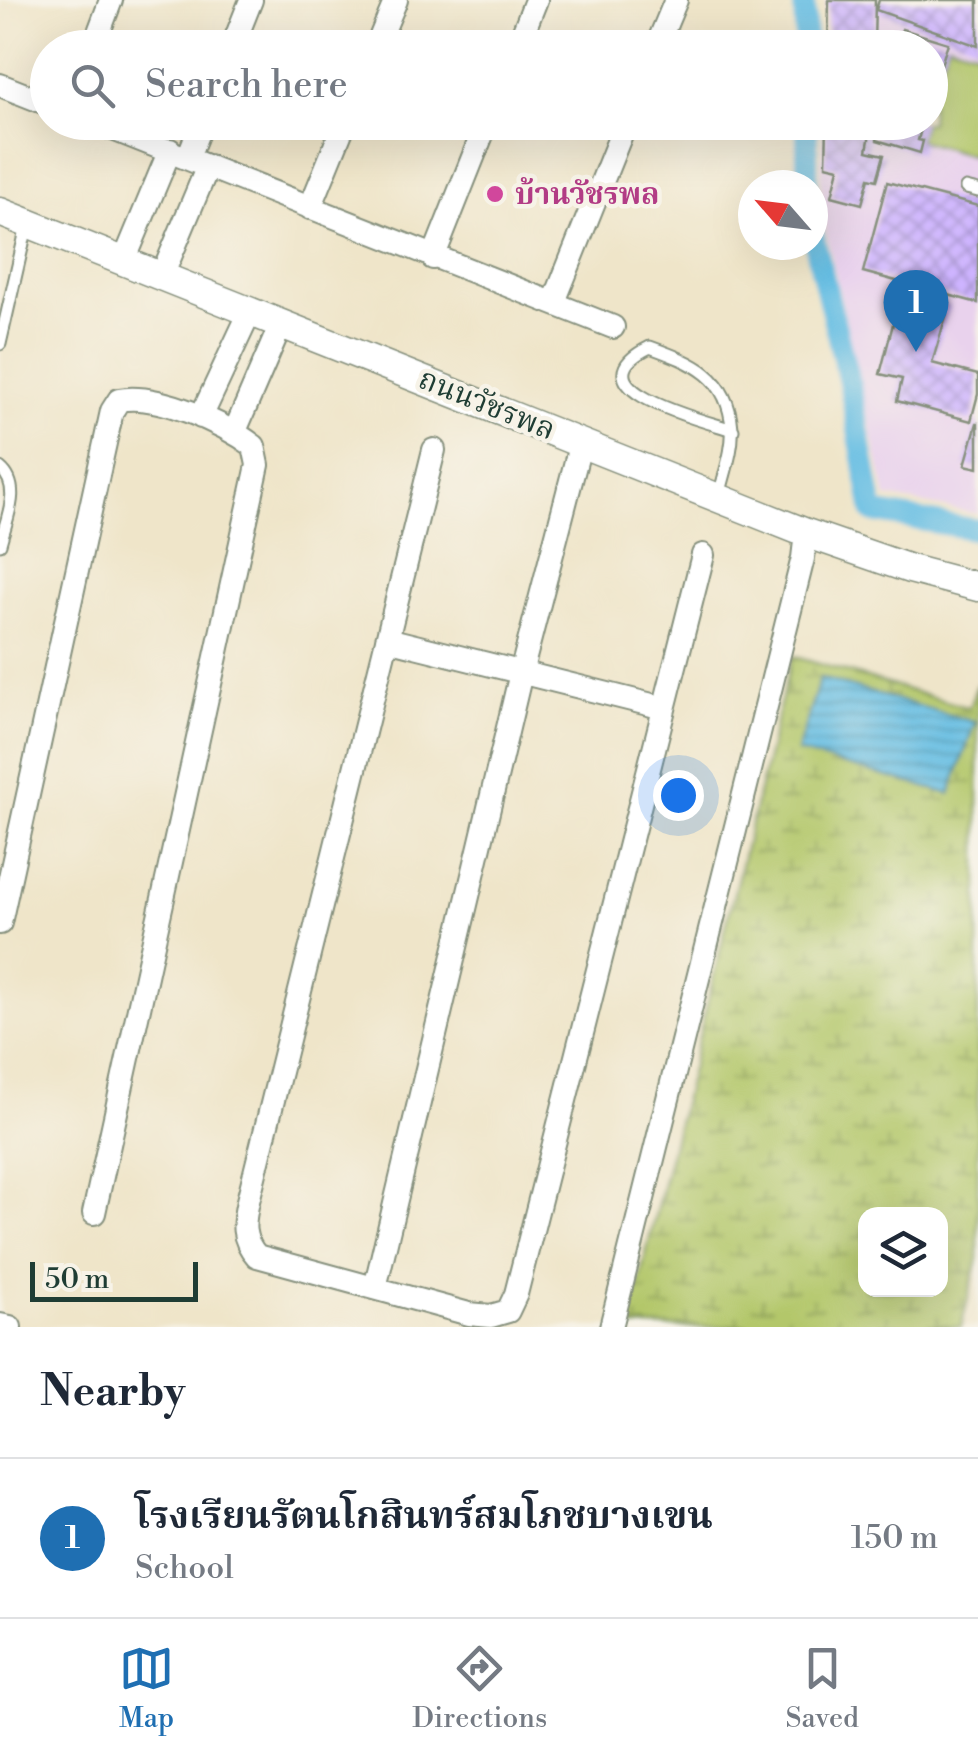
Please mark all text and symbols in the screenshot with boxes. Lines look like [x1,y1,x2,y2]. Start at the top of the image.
search box [30,30,948,140]
icon: search [65,58,120,113]
text: Search here [145,62,348,109]
north arrow [738,170,828,260]
place label: บ้านวัชรพล [515,176,660,214]
marker: บ้านวัชรพล [484,183,506,205]
pin: 1 [884,270,948,352]
street label: ถนนวัชรพล [413,360,561,450]
your location [653,770,704,821]
map controls [858,1207,948,1297]
button: layers [858,1207,948,1297]
scale bar [30,1257,198,1302]
text: 50 m [45,1262,109,1297]
text: Nearby [40,1366,185,1419]
text: โรงเรียนรัตนโกสินทร์สมโภชบางเขน [135,1493,713,1540]
text: 1 [65,1518,80,1558]
text: 150 m [851,1518,938,1558]
text: School [135,1548,234,1588]
tab: Map [119,1641,174,1736]
tab: Directions [412,1641,547,1736]
tab: Saved [785,1641,859,1736]

